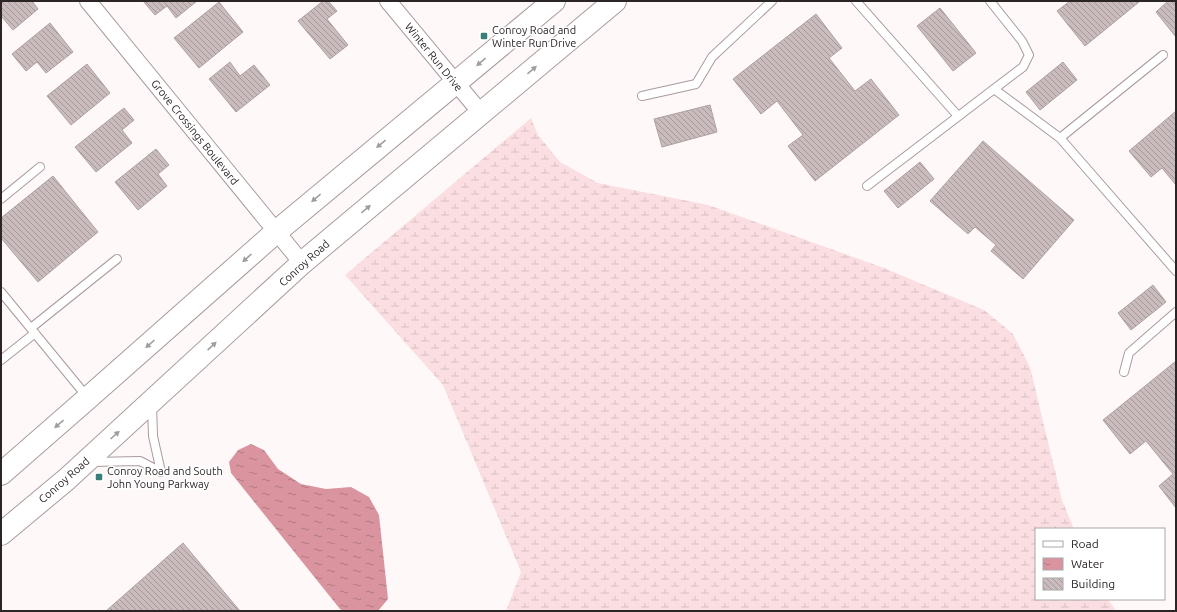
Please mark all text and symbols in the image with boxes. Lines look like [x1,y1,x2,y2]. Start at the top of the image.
street label: Winter Run Drive [403,20,465,94]
place label: Conroy Road and Winter Run Drive [492,24,576,49]
marker: Conroy Road and Winter Run Drive [479,31,489,41]
one-way arrow [476,57,486,66]
one-way arrow [527,65,538,74]
street label: Grove Crossings Boulevard [149,77,241,187]
one-way arrow [375,140,386,149]
one-way arrow [311,194,321,203]
one-way arrow [360,204,371,213]
street label: Conroy Road [277,237,331,289]
one-way arrow [242,253,252,262]
one-way arrow [145,339,155,349]
one-way arrow [207,341,217,351]
one-way arrow [54,419,64,429]
one-way arrow [111,431,120,440]
street label: Conroy Road [36,455,92,505]
place label: Conroy Road and South John Young Parkway [107,465,223,490]
marker: Conroy Road and South John Young Parkway [94,472,104,482]
legend [1035,528,1165,600]
text: Road [1071,537,1099,550]
text: Water [1071,557,1104,570]
text: Building [1071,577,1115,590]

